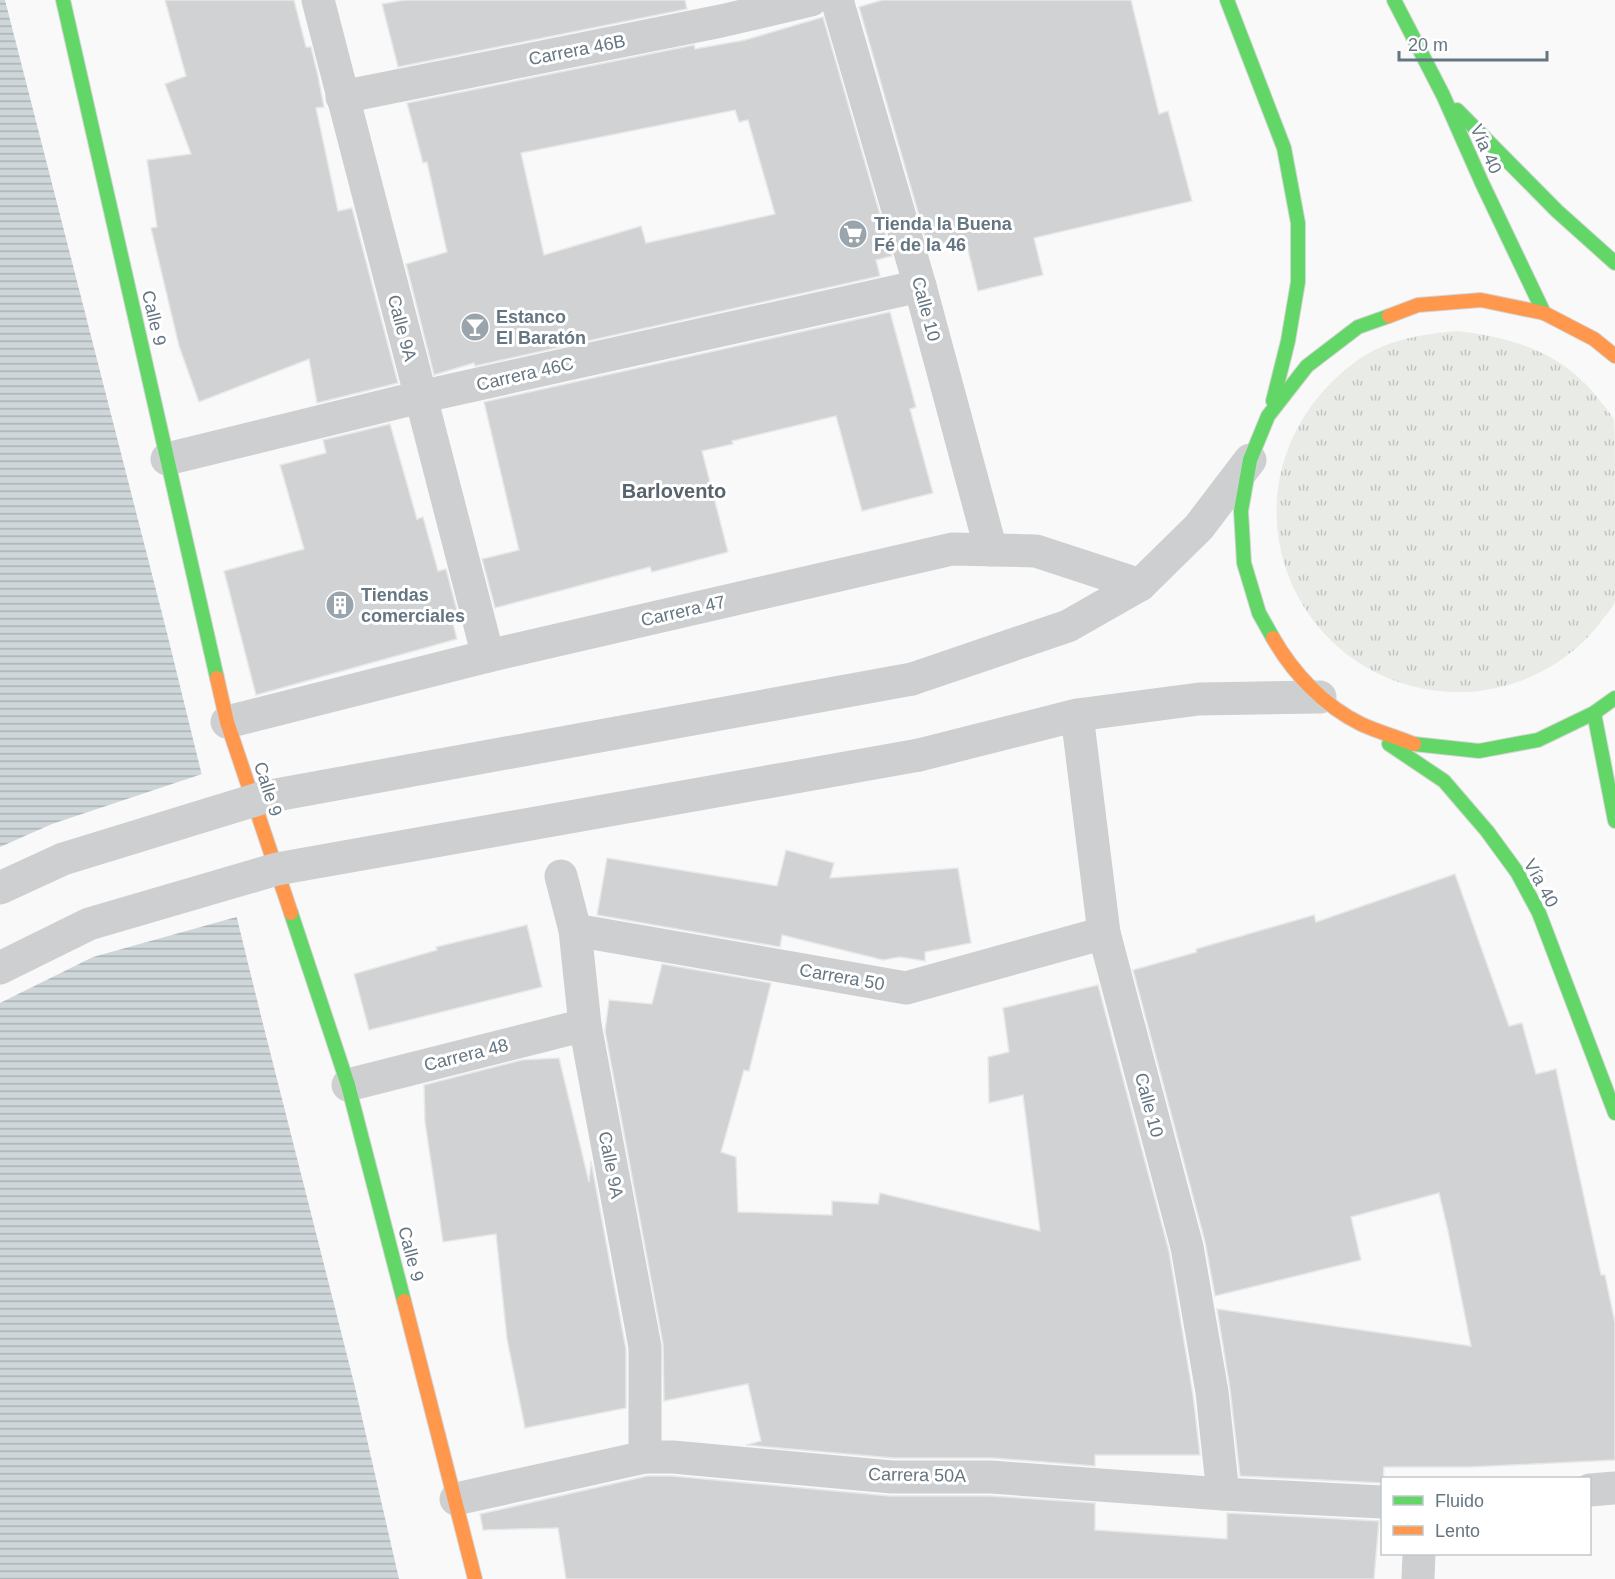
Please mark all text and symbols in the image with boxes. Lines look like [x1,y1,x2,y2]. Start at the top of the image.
scale bar [1399,24,1548,62]
street label: Carrera 46B [527,31,627,69]
text: 20 m [1408,35,1448,55]
street label: Vía 40 [1466,121,1506,177]
place label: Tienda la Buena Fé de la 46 [874,214,1013,255]
supermarket icon: Tienda la Buena Fé de la 46 [837,218,869,250]
street label: Calle 10 [908,275,944,343]
street label: Calle 9 [138,288,170,348]
street label: Calle 9A [384,293,420,363]
place label: Estanco El Baratón [496,307,586,348]
bar icon: Estanco El Baratón [459,311,491,343]
street label: Carrera 46C [474,353,576,395]
district label: Barlovento [622,480,726,502]
place label: Tiendas comerciales [361,585,465,626]
building icon: Tiendas comerciales [324,589,356,621]
street label: Carrera 47 [639,592,727,630]
street label: Calle 9 [250,759,286,819]
street label: Vía 40 [1520,855,1562,911]
street label: Carrera 50 [798,960,886,994]
street label: Carrera 48 [422,1035,510,1075]
street label: Calle 10 [1131,1071,1167,1139]
street label: Calle 9A [595,1130,627,1200]
street label: Calle 9 [394,1224,428,1284]
street label: Carrera 50A [868,1464,966,1486]
legend [1381,1477,1591,1555]
text: Fluido [1435,1491,1484,1511]
text: Lento [1435,1521,1480,1541]

